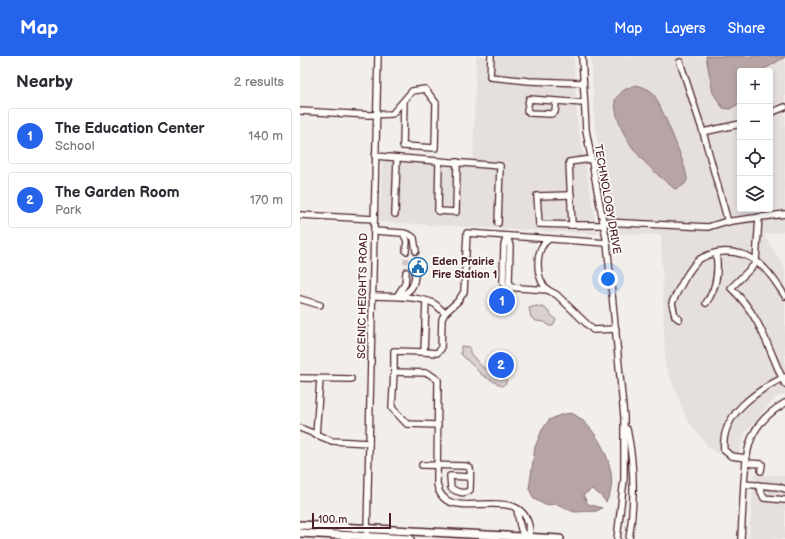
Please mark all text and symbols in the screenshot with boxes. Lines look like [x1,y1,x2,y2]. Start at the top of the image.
text: Map [20,17,58,40]
text: Map [614,20,642,37]
text: Layers [664,20,706,37]
text: Share [728,20,765,37]
map controls [737,68,773,212]
button: + [737,68,773,104]
text: Nearby [16,72,73,92]
text: 2 results [234,74,284,90]
button: − [737,104,773,140]
text: The Education Center [55,119,205,138]
text: 1 [27,128,33,144]
text: 140 m [248,128,283,144]
text: School [55,138,95,154]
button: locate [737,140,773,176]
street label: TECHNOLOGY DRIVE [591,143,624,255]
button: layers [737,176,773,212]
text: The Garden Room [55,183,180,202]
text: 2 [26,192,34,208]
text: 170 m [250,192,283,208]
text: Park [55,202,81,218]
street label: SCENIC HEIGHTS ROAD [355,233,370,359]
place label: Eden Prairie Fire Station 1 [432,255,497,281]
public building icon: Eden Prairie Fire Station 1 [407,256,429,278]
your location [598,269,618,289]
pin: 1 [489,286,515,316]
pin: 2 [488,350,514,380]
scale bar [312,511,391,530]
text: 100 m [318,513,347,526]

